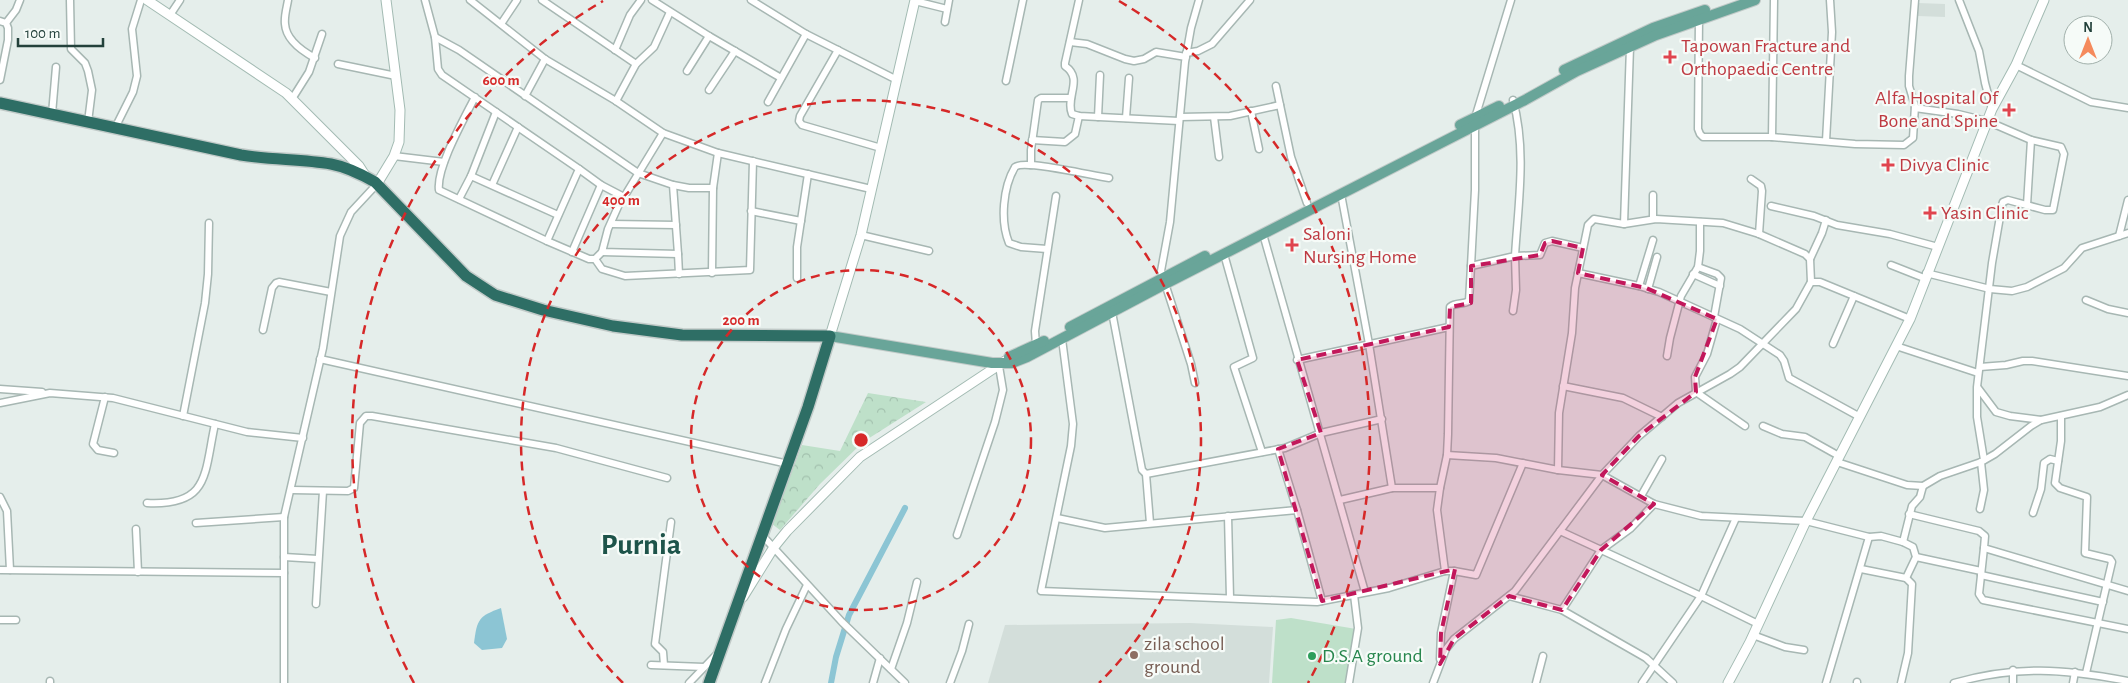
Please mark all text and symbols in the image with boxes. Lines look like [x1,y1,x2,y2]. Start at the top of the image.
scale bar [18,15,102,47]
north arrow [2063,15,2113,65]
text: N [2083,21,2093,35]
text: 100 m [25,26,60,41]
place label: Tapowan Fracture and Orthopaedic Centre [1681,36,1850,79]
marker: Tapowan Fracture and Orthopaedic Centre [1663,50,1677,64]
text: 600 m [482,73,520,88]
place label: Alfa Hospital Of Bone and Spine [1875,88,1999,131]
marker: Alfa Hospital Of Bone and Spine [2002,103,2016,117]
place label: Divya Clinic [1899,155,1989,175]
marker: Divya Clinic [1881,158,1895,172]
text: 400 m [602,193,640,208]
place label: Yasin Clinic [1941,203,2029,223]
marker: Yasin Clinic [1923,206,1937,220]
place label: Saloni Nursing Home [1303,224,1417,267]
marker: Saloni Nursing Home [1285,238,1299,252]
text: 200 m [722,313,760,328]
centre of rings [852,431,870,449]
district label: Purnia [601,530,681,560]
place label: zila school ground [1144,634,1225,677]
place label: D.S.A ground [1322,646,1423,666]
marker: zila school ground [1128,649,1140,661]
marker: D.S.A ground [1306,650,1318,662]

